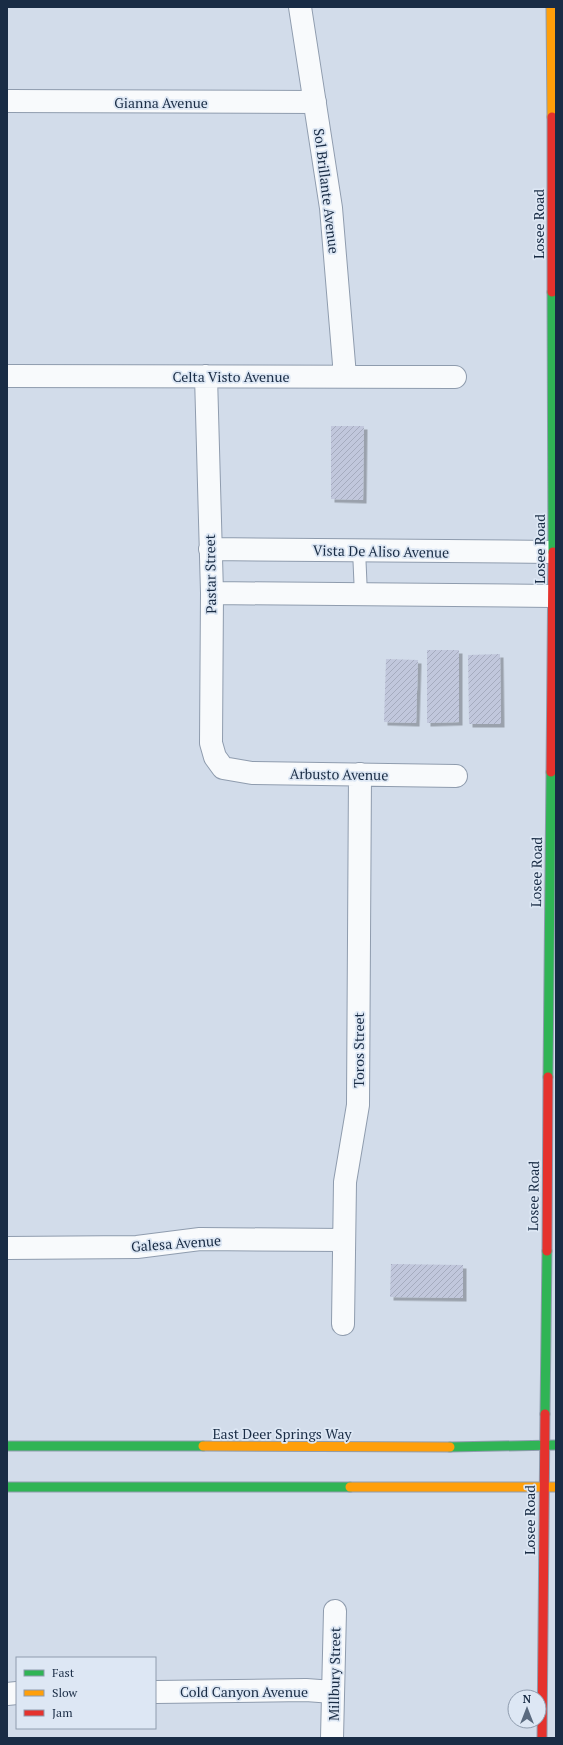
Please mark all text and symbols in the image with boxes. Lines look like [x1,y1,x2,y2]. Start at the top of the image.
street label: Gianna Avenue [114,93,208,112]
street label: Sol Brillante Avenue [310,127,344,255]
street label: Losee Road [529,189,548,259]
street label: Celta Visto Avenue [173,367,289,386]
street label: Losee Road [530,514,549,584]
street label: Pastar Street [200,533,220,614]
street label: Vista De Aliso Avenue [313,540,449,562]
street label: Arbusto Avenue [290,764,388,784]
street label: Losee Road [526,837,546,907]
street label: Toros Street [349,1011,368,1088]
street label: Losee Road [523,1161,543,1231]
street label: Galesa Avenue [130,1230,222,1256]
street label: East Deer Springs Way [212,1424,352,1443]
street label: Losee Road [520,1485,539,1555]
street label: Millbury Street [324,1626,344,1721]
legend [16,1657,156,1729]
text: Fast [52,1665,75,1680]
street label: Cold Canyon Avenue [180,1682,308,1701]
text: Slow [52,1685,78,1700]
north arrow [507,1689,547,1729]
text: N [523,1692,532,1706]
text: Jam [52,1705,73,1720]

